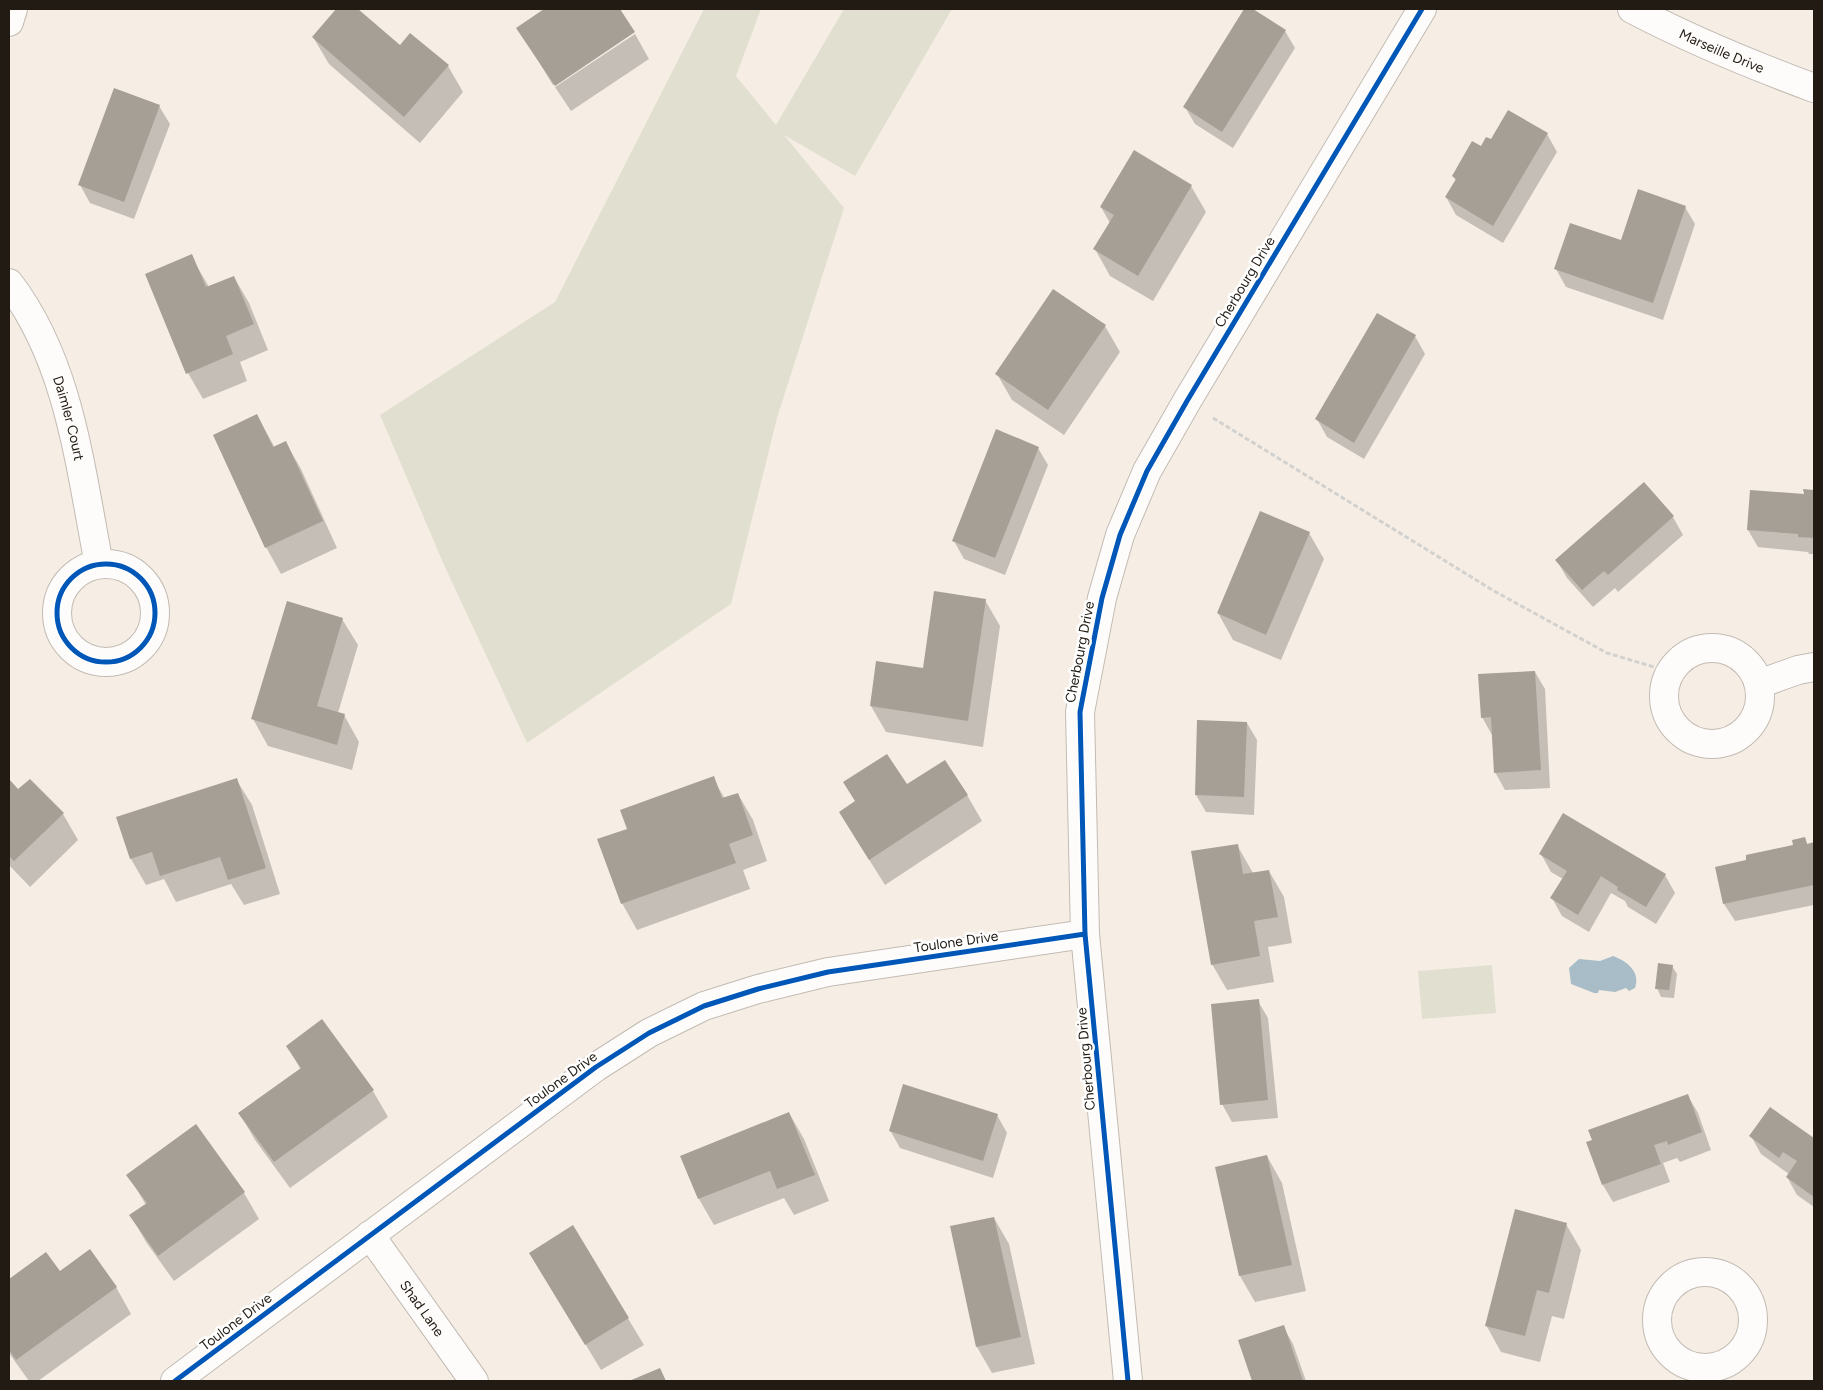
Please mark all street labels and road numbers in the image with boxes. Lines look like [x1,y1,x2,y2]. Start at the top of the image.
street label: Marseille Drive [1676,25,1767,77]
street label: Cherbourg Drive [1211,233,1279,331]
street label: Daimler Court [49,374,88,462]
street label: Cherbourg Drive [1062,599,1098,704]
street label: Toulone Drive [913,928,1000,956]
street label: Cherbourg Drive [1073,1007,1099,1111]
street label: Toulone Drive [522,1048,601,1112]
street label: Shad Lane [396,1277,448,1340]
street label: Toulone Drive [197,1289,275,1354]

